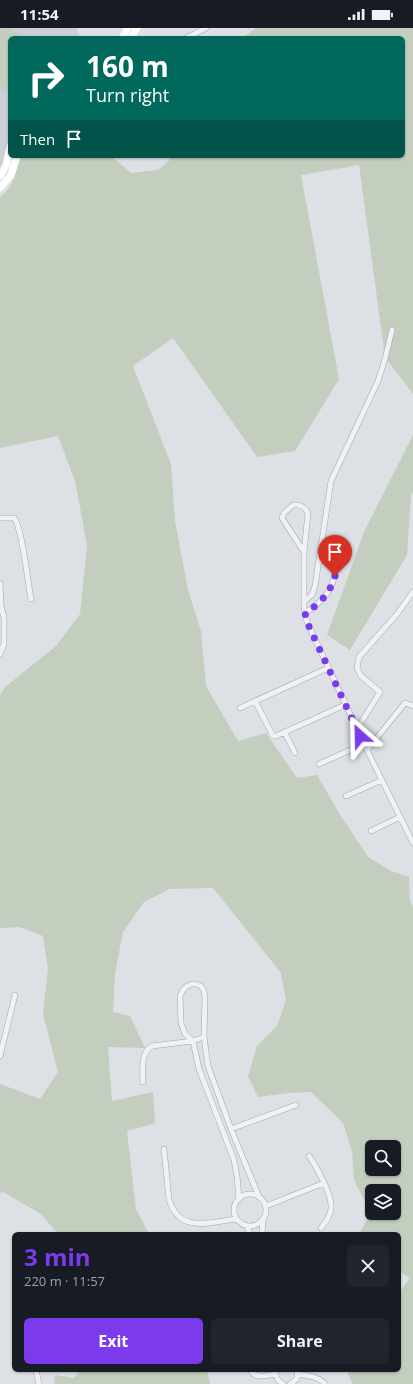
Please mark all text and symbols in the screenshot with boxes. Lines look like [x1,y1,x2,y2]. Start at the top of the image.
text: 11:54 [20,4,59,24]
text: 160 m [86,47,169,85]
icon: right [20,52,72,104]
text: Turn right [86,83,169,107]
icon: arrive [63,128,85,150]
text: Then [20,129,55,149]
pin [318,535,352,576]
icon: arrive [324,541,346,563]
position arrow [339,715,381,757]
map controls [365,1140,401,1220]
button: search [365,1140,401,1176]
button: layers [365,1184,401,1220]
text: 3 min [24,1240,91,1273]
button: close [347,1245,389,1287]
text: 220 m · 11:57 [24,1272,105,1290]
button: Exit [24,1318,203,1364]
button: Share [211,1318,389,1364]

